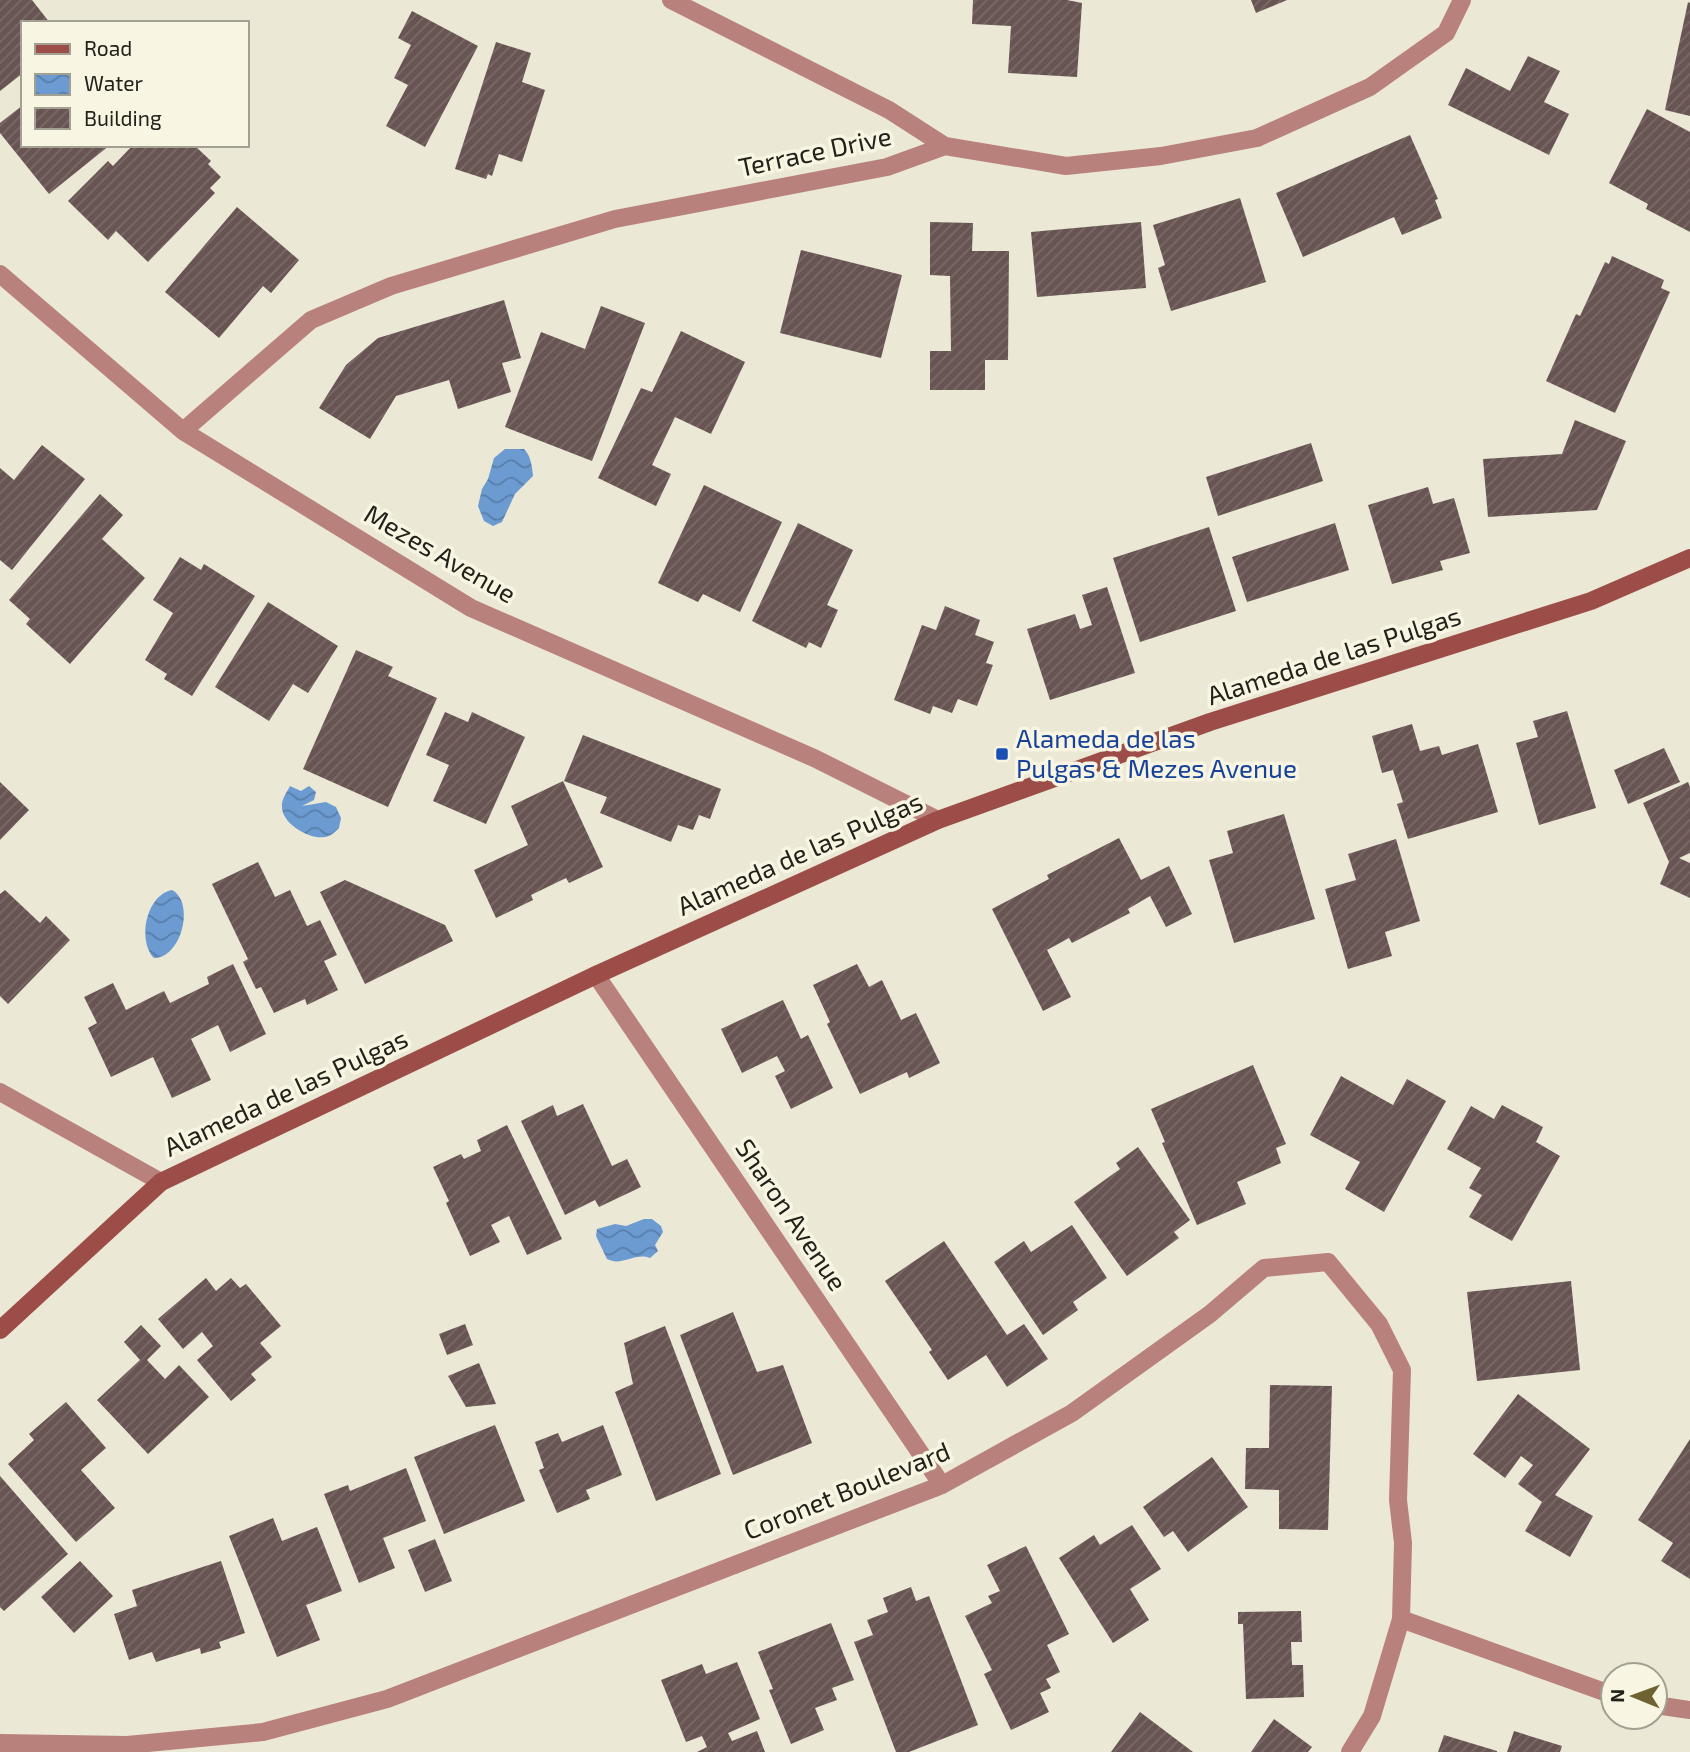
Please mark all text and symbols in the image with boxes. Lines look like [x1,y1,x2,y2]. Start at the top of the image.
legend [21,21,248,147]
text: Road [84,35,132,60]
text: Water [84,70,143,95]
text: Building [84,105,162,130]
street label: Terrace Drive [736,119,894,182]
street label: Mezes Avenue [360,497,522,608]
street label: Alameda de las Pulgas [1203,599,1464,710]
place label: Alameda de las Pulgas & Mezes Avenue [1016,722,1297,783]
marker: Alameda de las Pulgas & Mezes Avenue [994,746,1010,762]
street label: Alameda de las Pulgas [672,785,927,921]
street label: Alameda de las Pulgas [159,1022,412,1162]
street label: Sharon Avenue [730,1132,854,1296]
street label: Coronet Boulevard [739,1434,954,1545]
north arrow [1599,1661,1669,1731]
text: N [1605,1689,1628,1703]

